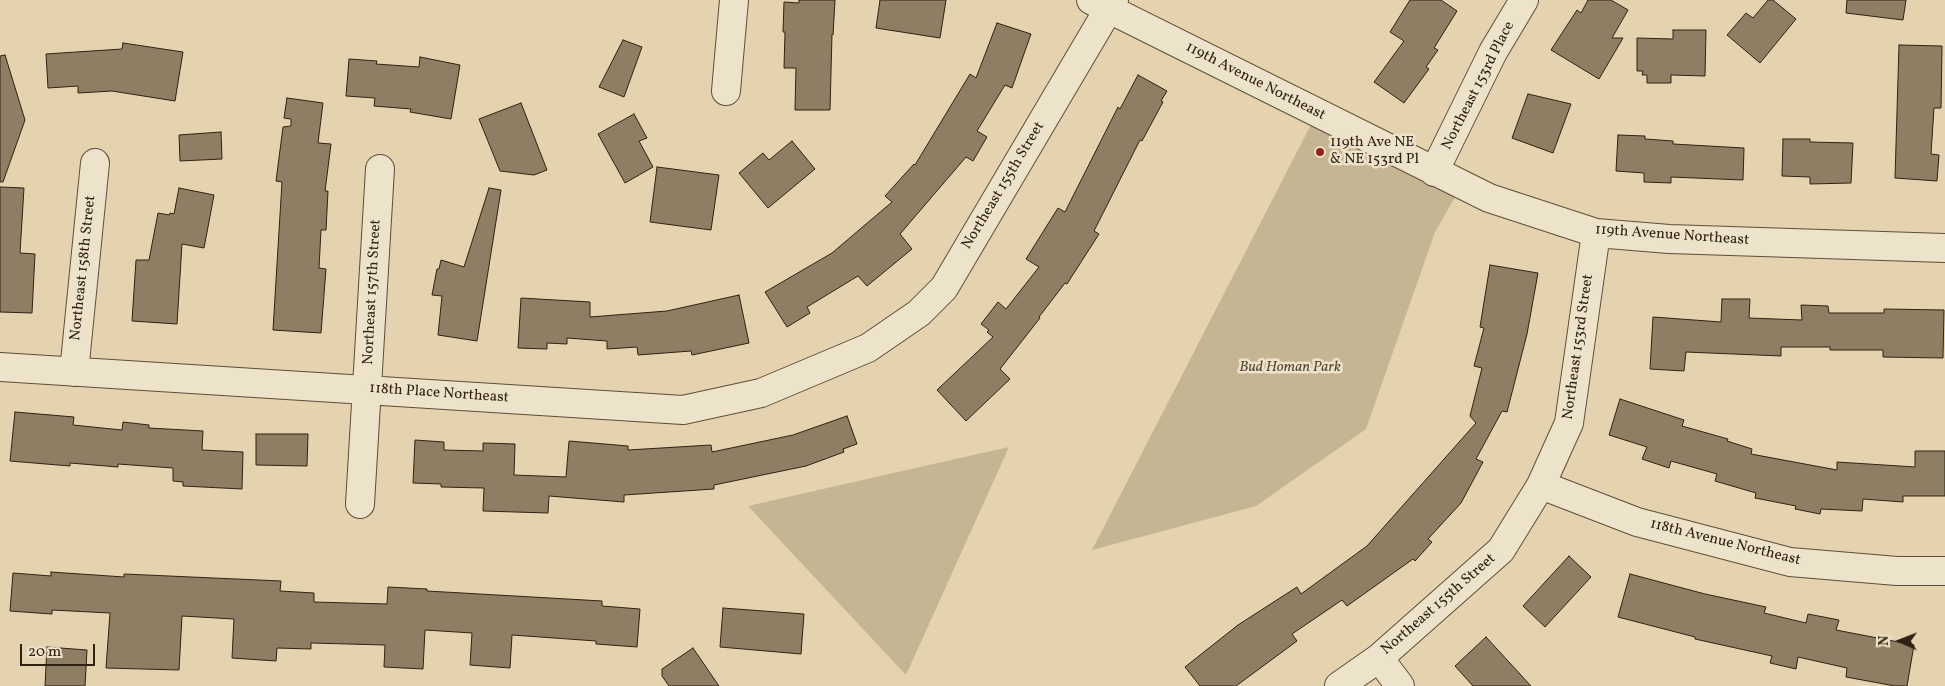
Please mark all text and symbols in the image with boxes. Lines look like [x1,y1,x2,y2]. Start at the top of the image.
street label: Northeast 153rd Place [1439,19,1519,153]
street label: 119th Avenue Northeast [1182,39,1328,125]
street label: Northeast 155th Street [959,119,1049,253]
place label: 119th Ave NE & NE 153rd Pl [1330,134,1419,169]
marker: 119th Ave NE & NE 153rd Pl [1314,146,1326,158]
street label: Northeast 158th Street [67,194,101,342]
street label: Northeast 157th Street [360,219,386,365]
street label: 119th Avenue Northeast [1594,222,1750,250]
street label: Northeast 153rd Street [1560,273,1598,421]
park label: Bud Homan Park [1239,359,1341,377]
street label: 118th Place Northeast [369,380,509,408]
street label: 118th Avenue Northeast [1648,516,1802,570]
street label: Northeast 155th Street [1378,550,1500,660]
north arrow [1875,616,1925,666]
scale bar [22,634,98,666]
text: N [1875,635,1894,646]
text: 20 m [28,642,61,663]

